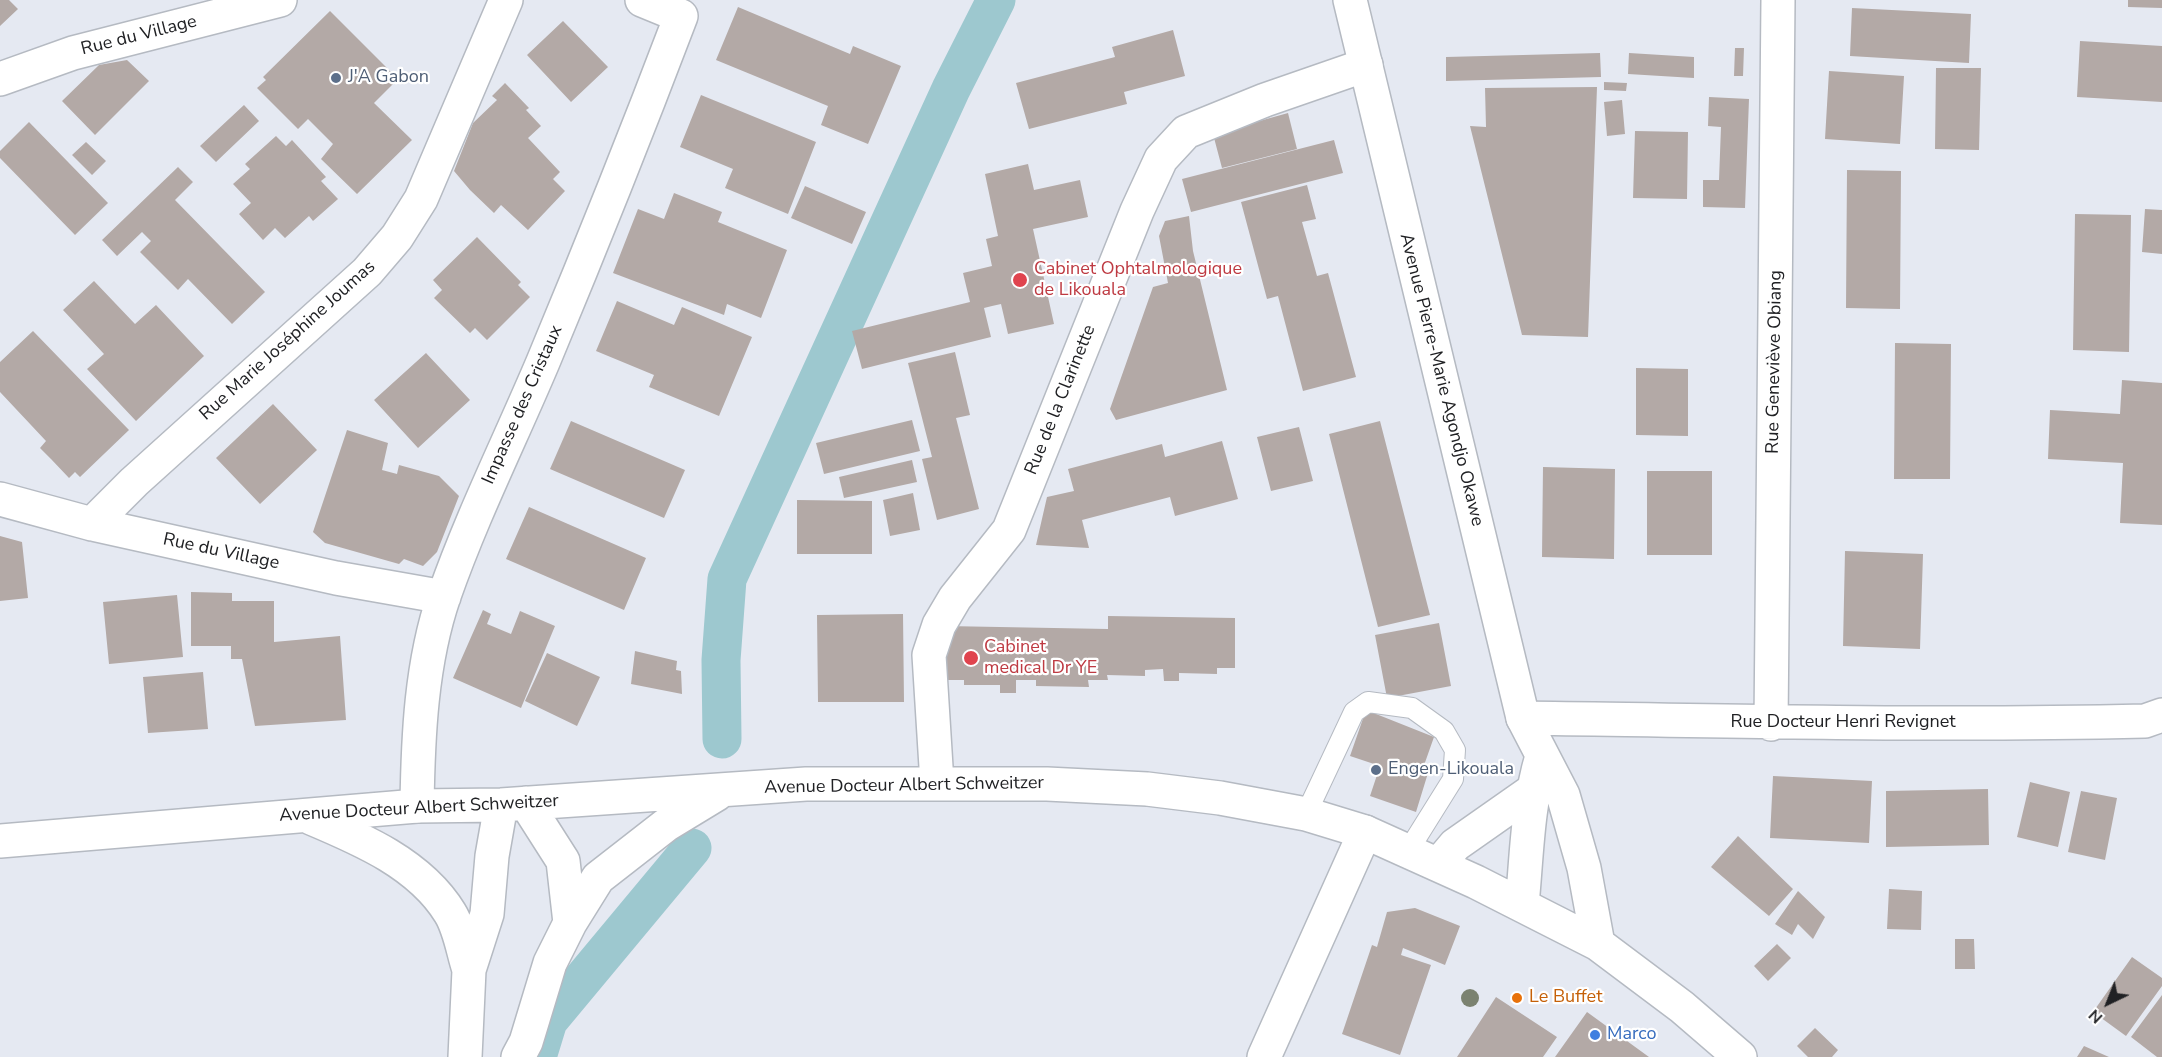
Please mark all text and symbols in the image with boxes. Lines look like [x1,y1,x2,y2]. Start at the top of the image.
street label: Rue du Village [79,11,199,61]
place label: J'A Gabon [348,67,429,89]
marker: J'A Gabon [329,71,343,85]
street label: Avenue Pierre-Marie Agondjo Okawe [1394,231,1488,529]
street label: Rue Marie Joséphine Joumas [196,256,380,426]
place label: Cabinet Ophtalmologique de Likouala [1034,259,1242,302]
street label: Rue Geneviève Obiang [1763,270,1787,454]
marker: Cabinet Ophtalmologique de Likouala [1011,271,1029,289]
street label: Impasse des Cristaux [478,322,568,488]
street label: Rue de la Clarinette [1021,322,1101,478]
street label: Rue du Village [161,529,281,575]
place label: Cabinet medical Dr YE [984,637,1097,680]
marker: Cabinet medical Dr YE [962,649,980,667]
street label: Rue Docteur Henri Revignet [1730,712,1956,734]
place label: Engen-Likouala [1388,759,1514,781]
marker: Engen-Likouala [1369,763,1383,777]
street label: Avenue Docteur Albert Schweitzer [764,773,1044,799]
street label: Avenue Docteur Albert Schweitzer [279,791,559,827]
north arrow [2078,973,2138,1033]
place label: Le Buffet [1529,987,1602,1009]
marker: Le Buffet [1510,991,1524,1005]
text: N [2084,1004,2108,1028]
place label: Marco [1607,1024,1656,1046]
marker: Marco [1588,1028,1602,1042]

